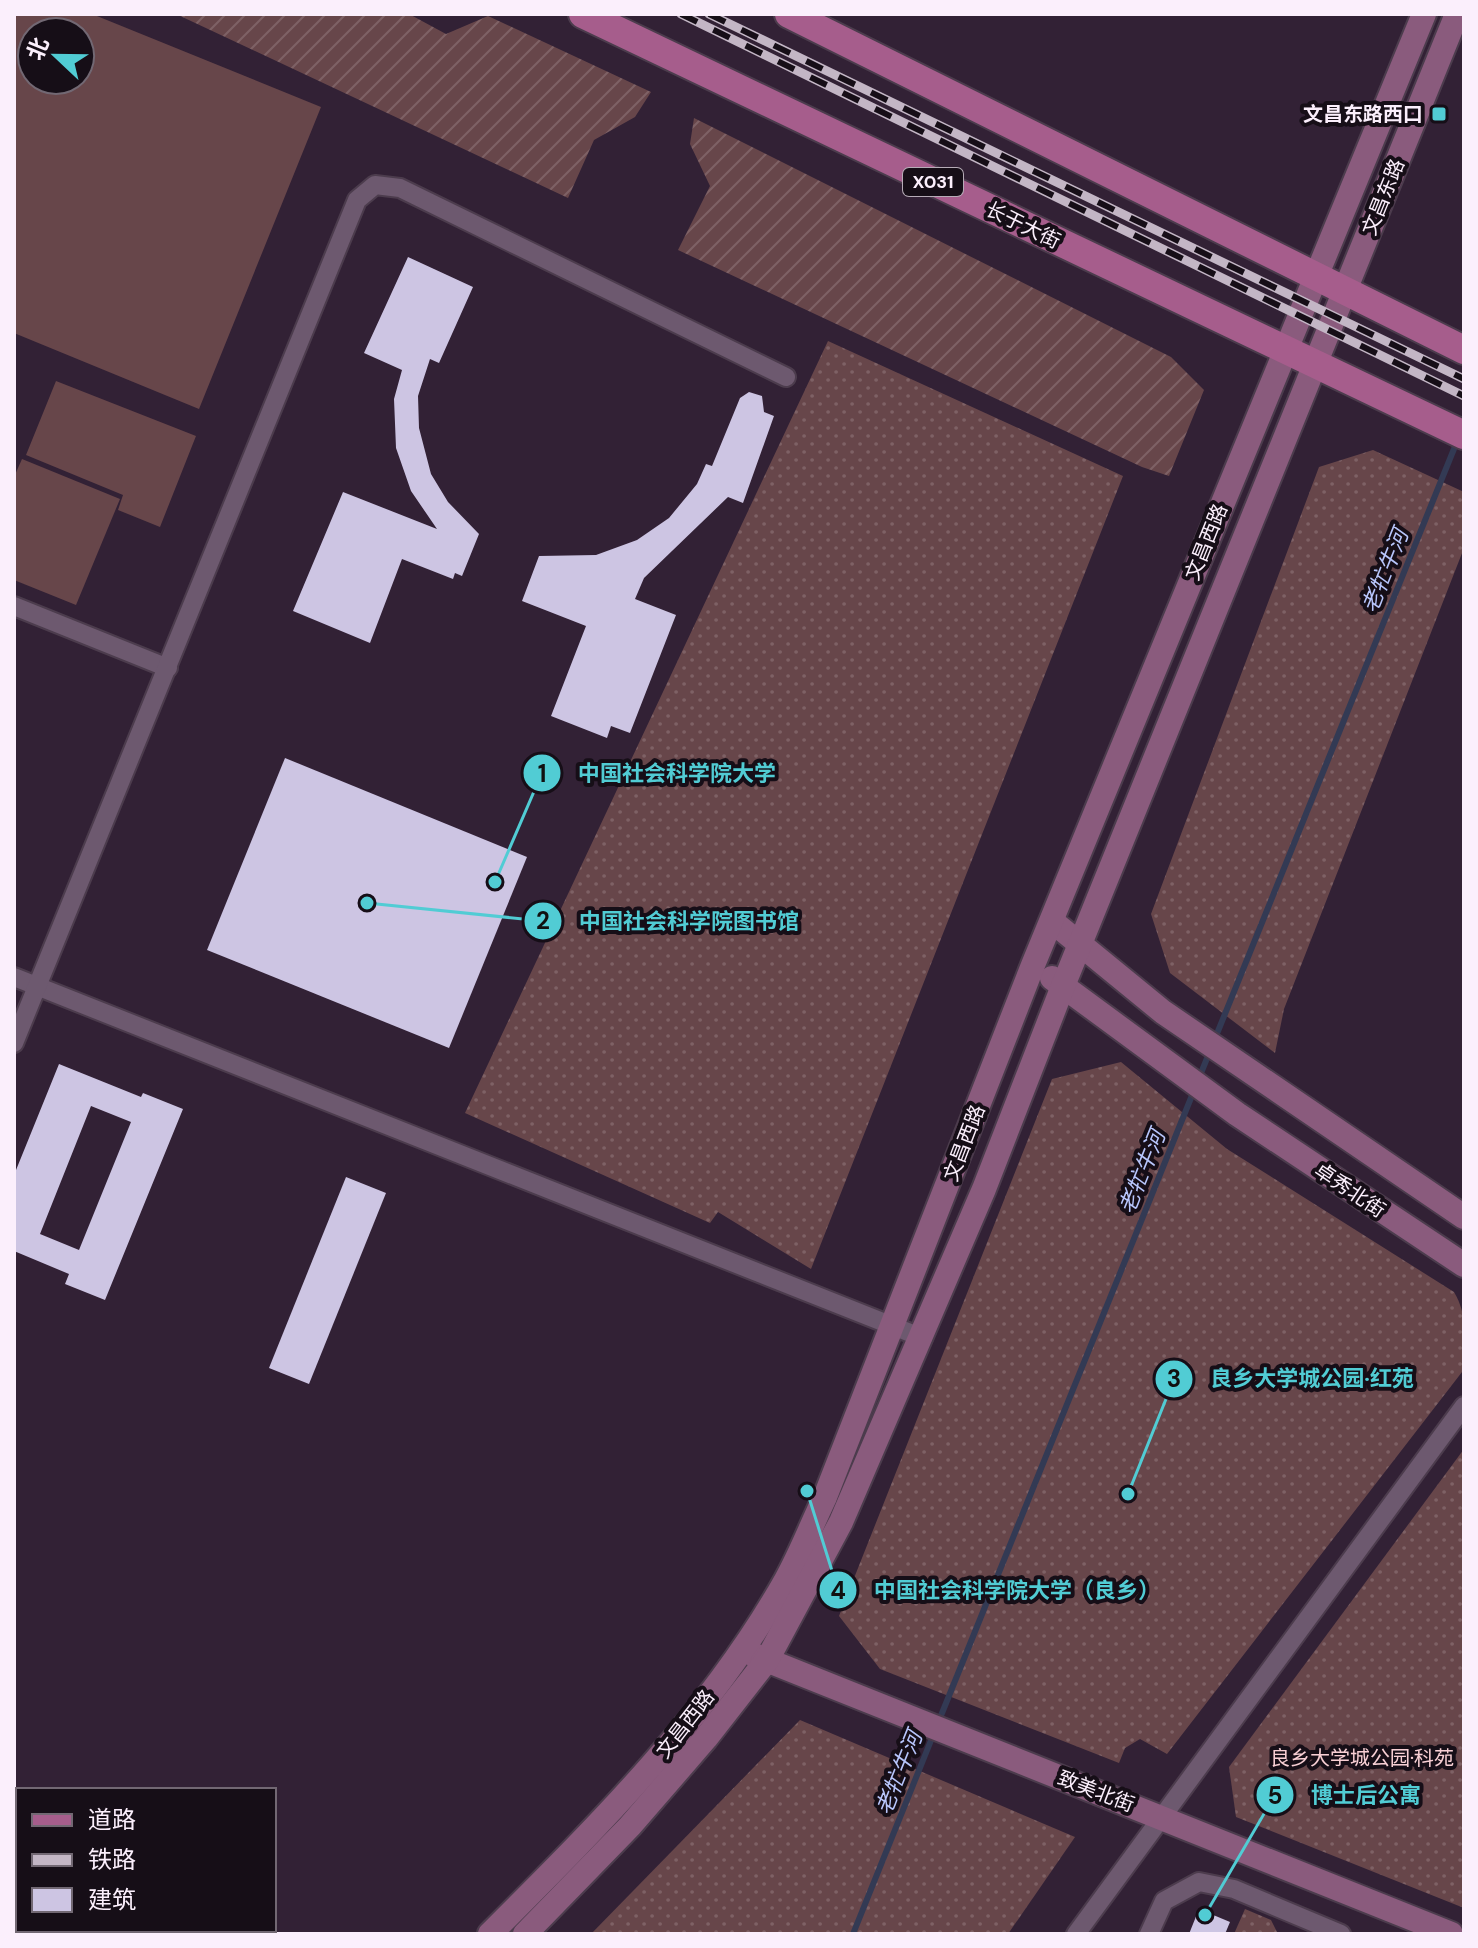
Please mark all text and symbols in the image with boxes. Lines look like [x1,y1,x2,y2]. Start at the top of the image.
north arrow [16,16,96,96]
text: 北 [20,33,55,64]
place label: 文昌东路西口 [1303,101,1423,127]
marker: 文昌东路西口 [1430,105,1448,123]
street label: 文昌东路 [1356,155,1410,239]
road number: X031 [903,168,963,196]
street label: 长于大街 [981,196,1065,254]
street label: 文昌西路 [1179,500,1233,584]
water label: 老牤牛河 [1355,521,1416,617]
callout: 中国社会科学院大学 [522,750,792,796]
text: 1 [538,758,546,789]
text: 中国社会科学院大学 [578,759,776,788]
callout: 中国社会科学院图书馆 [523,898,815,944]
text: 2 [536,905,550,936]
text: 中国社会科学院图书馆 [579,907,799,936]
street label: 文昌西路 [938,1101,990,1185]
water label: 老牤牛河 [1112,1122,1173,1218]
street label: 卓秀北街 [1310,1157,1390,1223]
callout: 良乡大学城公园·红苑 [1154,1356,1429,1402]
text: 3 [1167,1363,1181,1394]
text: 良乡大学城公园·红苑 [1210,1364,1414,1393]
callout: 中国社会科学院大学（良乡） [818,1567,1176,1613]
text: 4 [830,1575,846,1606]
text: 中国社会科学院大学（良乡） [874,1576,1160,1605]
street label: 文昌西路 [650,1684,720,1764]
water label: 老牤牛河 [869,1723,930,1819]
park label: 良乡大学城公园·科苑 [1270,1745,1454,1771]
street label: 致美北街 [1054,1765,1138,1817]
callout: 博士后公寓 [1255,1772,1437,1818]
text: 5 [1268,1780,1282,1811]
text: 博士后公寓 [1311,1781,1421,1810]
legend [16,1788,276,1932]
text: 道路 [88,1804,136,1835]
text: 铁路 [88,1844,136,1875]
text: 建筑 [88,1884,136,1915]

